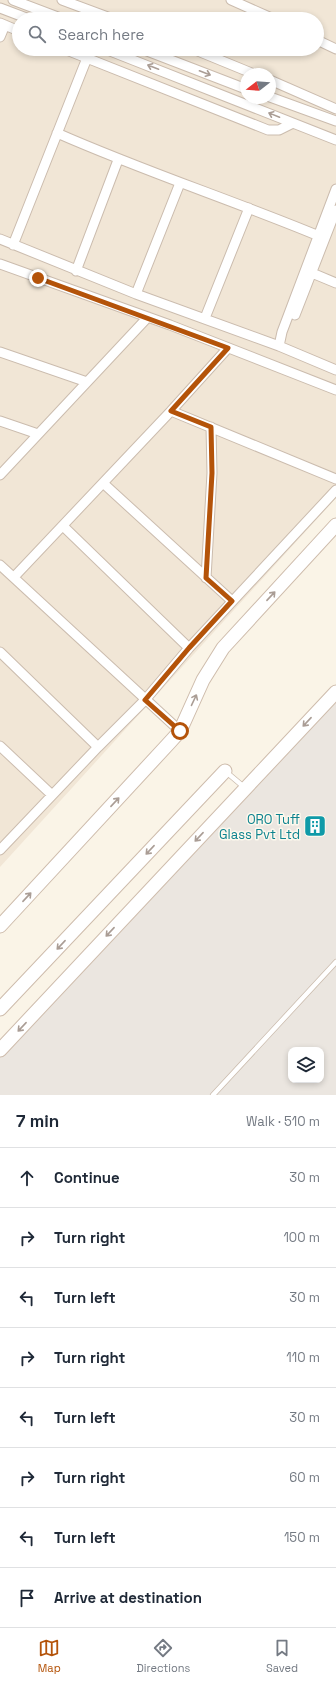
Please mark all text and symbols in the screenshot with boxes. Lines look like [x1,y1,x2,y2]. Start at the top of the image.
search box [12,12,324,56]
icon: search [26,23,48,45]
text: Search here [58,25,144,44]
one-way arrow [147,63,159,71]
north arrow [240,68,276,104]
one-way arrow [198,69,210,77]
one-way arrow [268,111,280,119]
route end [29,269,47,287]
one-way arrow [266,591,275,602]
one-way arrow [191,694,198,706]
one-way arrow [303,717,312,727]
route start [171,722,189,740]
one-way arrow [110,797,120,807]
place label: ORO Tuff Glass Pvt Ltd [219,811,300,843]
building icon: ORO Tuff Glass Pvt Ltd [302,813,328,839]
one-way arrow [195,832,204,843]
one-way arrow [145,845,155,855]
one-way arrow [22,892,31,902]
one-way arrow [106,927,115,937]
one-way arrow [57,939,66,949]
one-way arrow [17,1022,26,1032]
map controls [288,1047,324,1083]
button: layers [288,1047,324,1083]
text: 7 min [16,1110,59,1132]
text: Walk · 510 m [246,1113,320,1130]
icon: ahead [16,1167,38,1189]
text: Continue [54,1168,120,1187]
text: 30 m [289,1169,320,1186]
icon: right [16,1227,38,1249]
text: Turn right [54,1228,125,1247]
text: 100 m [283,1229,320,1246]
icon: left [16,1287,38,1309]
text: Turn left [54,1288,116,1307]
text: 30 m [289,1289,320,1306]
icon: right [16,1347,38,1369]
text: Turn right [54,1348,125,1367]
text: 110 m [286,1349,320,1366]
icon: left [16,1407,38,1429]
text: Turn left [54,1408,116,1427]
text: 30 m [289,1409,320,1426]
icon: right [16,1467,38,1489]
text: Turn right [54,1468,125,1487]
text: 60 m [289,1469,320,1486]
icon: left [16,1527,38,1549]
text: Turn left [54,1528,116,1547]
text: 150 m [284,1529,320,1546]
icon: arrive [16,1587,38,1609]
text: Arrive at destination [54,1588,202,1607]
tab: Map [38,1637,61,1675]
tab: Directions [136,1637,190,1675]
tab: Saved [266,1637,298,1675]

